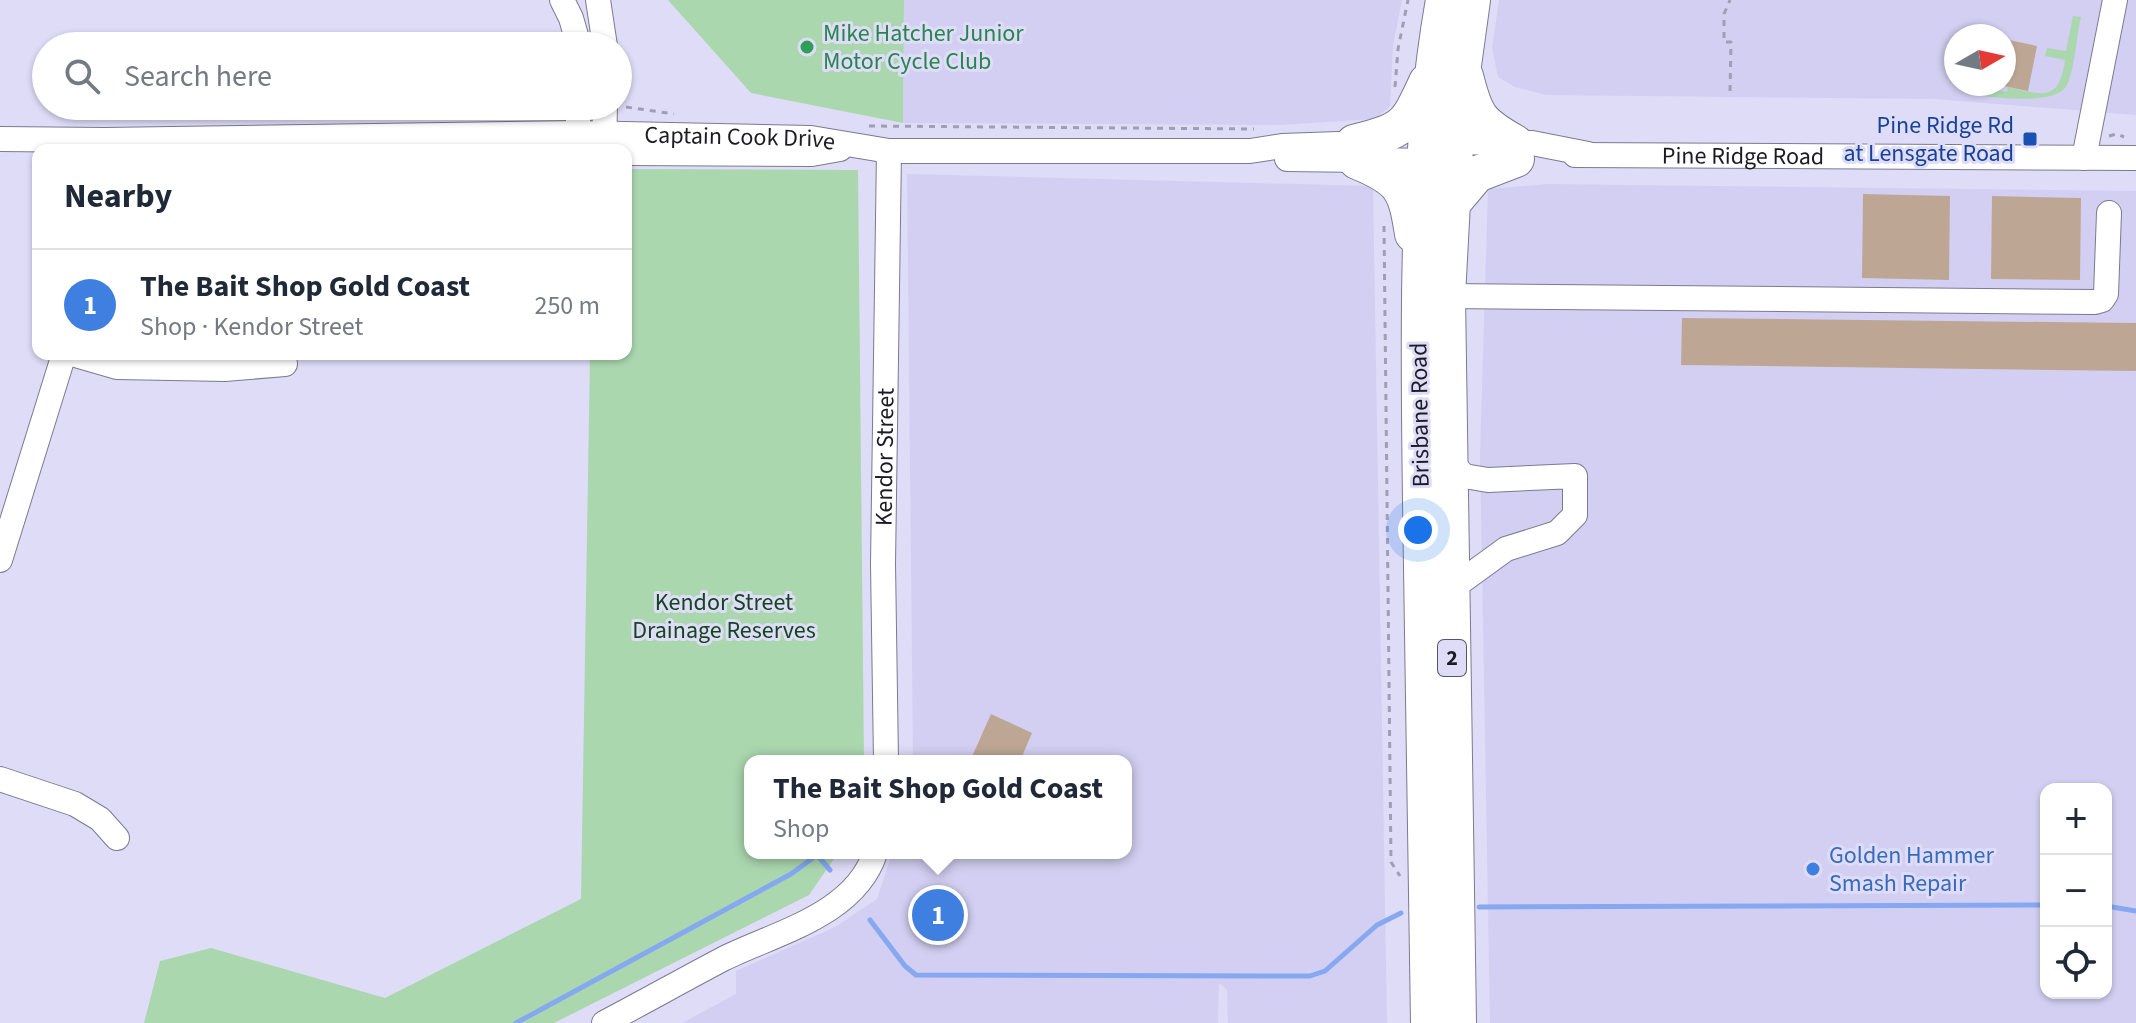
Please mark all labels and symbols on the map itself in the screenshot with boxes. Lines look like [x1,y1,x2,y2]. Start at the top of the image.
place label: Mike Hatcher Junior Motor Cycle Club [823,16,1024,79]
north arrow [1944,24,2016,96]
marker: Mike Hatcher Junior Motor Cycle Club [798,38,816,56]
place label: Pine Ridge Rd at Lensgate Road [1843,108,2014,171]
street label: Captain Cook Drive [644,117,838,159]
marker: Pine Ridge Rd at Lensgate Road [2021,130,2039,148]
street label: Pine Ridge Road [1662,138,1824,174]
street label: Brisbane Road [1401,342,1439,488]
street label: Kendor Street [866,388,903,526]
your location [1398,510,1438,550]
park label: Kendor Street Drainage Reserves [632,585,816,648]
road number: 2 [1438,640,1466,676]
place label: Golden Hammer Smash Repair [1829,838,1995,901]
marker: Golden Hammer Smash Repair [1804,860,1822,878]
pin: 1 [912,885,964,945]

